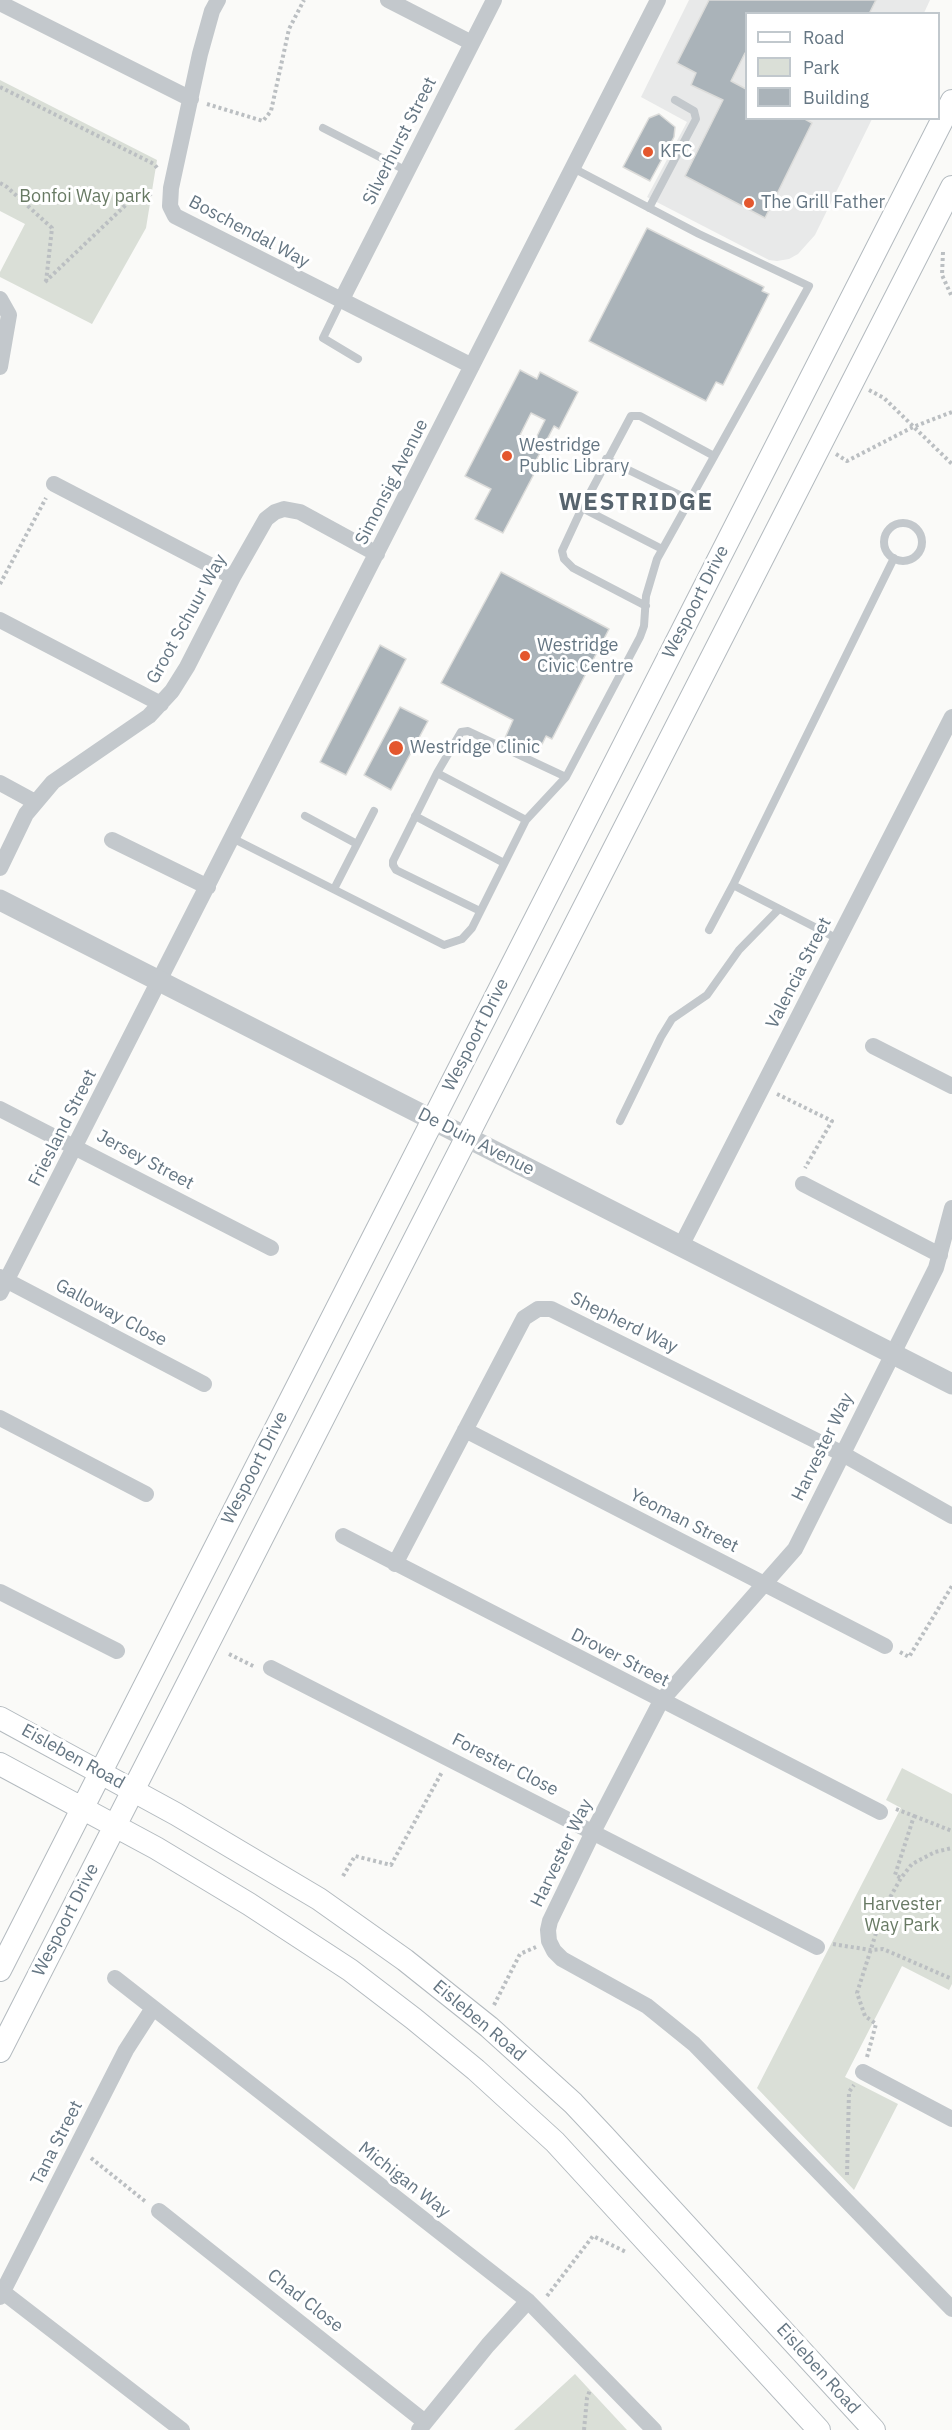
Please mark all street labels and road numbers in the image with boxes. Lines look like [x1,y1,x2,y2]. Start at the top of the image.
street label: Silverhurst Street [358,74,442,208]
street label: Boschendal Way [185,191,313,273]
street label: Simonsig Avenue [351,416,433,548]
street label: Wespoort Drive [658,542,734,662]
street label: Groot Schuur Way [142,550,232,688]
street label: Valencia Street [762,914,836,1032]
street label: Wespoort Drive [438,975,514,1095]
street label: Friesland Street [24,1066,102,1190]
street label: De Duin Avenue [414,1103,538,1181]
street label: Jersey Street [93,1125,197,1195]
street label: Galloway Close [52,1275,170,1351]
street label: Shepherd Way [567,1288,681,1358]
street label: Harvester Way [787,1389,859,1505]
street label: Wespoort Drive [217,1408,293,1528]
street label: Yeoman Street [626,1484,742,1558]
street label: Drover Street [567,1624,673,1692]
street label: Eisleben Road [18,1720,128,1794]
street label: Forester Close [448,1729,562,1801]
street label: Harvester Way [526,1795,598,1911]
street label: Wespoort Drive [28,1860,104,1980]
street label: Eisleben Road [428,1976,530,2066]
street label: Tana Street [26,2097,88,2189]
street label: Michigan Way [354,2137,454,2223]
street label: Chad Close [263,2265,347,2337]
street label: Eisleben Road [772,2319,864,2419]

